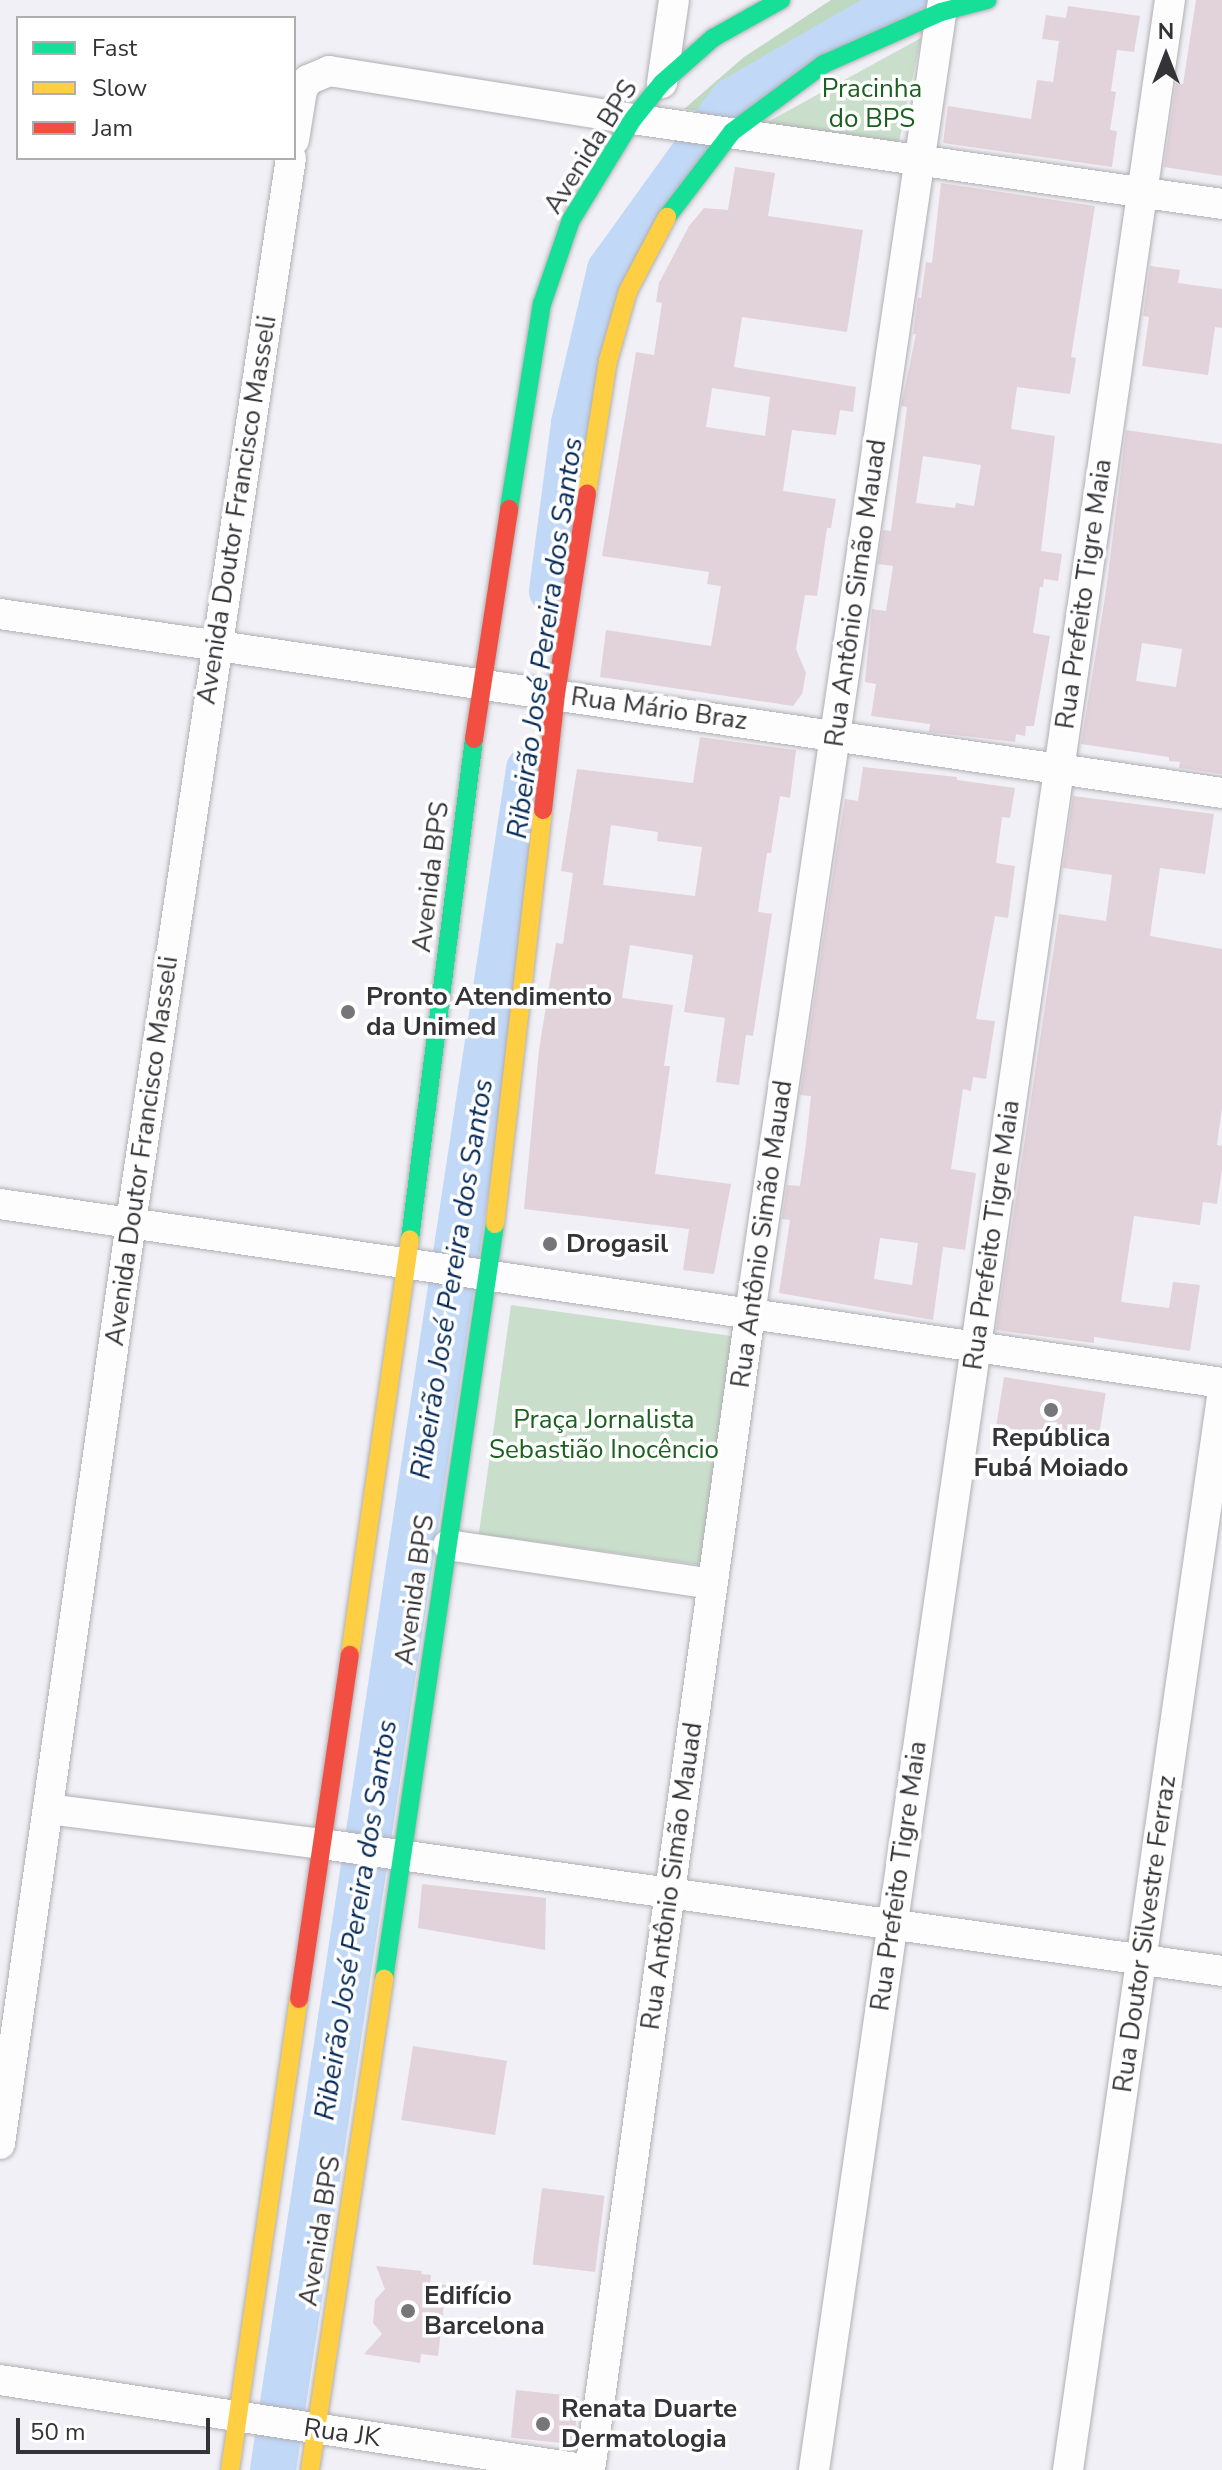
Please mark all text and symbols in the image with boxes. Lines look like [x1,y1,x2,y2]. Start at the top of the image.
legend [16,16,296,160]
north arrow [1126,16,1206,96]
text: N [1158,17,1174,47]
text: Fast [92,32,137,64]
text: Slow [92,72,147,104]
park label: Pracinha do BPS [822,73,922,134]
street label: Avenida BPS [538,74,644,220]
text: Jam [92,112,133,144]
street label: Avenida Doutor Francisco Masseli [191,313,283,707]
water label: Ribeirão José Pereira dos Santos [500,435,590,841]
street label: Rua Antônio Simão Mauad [819,437,893,749]
street label: Rua Prefeito Tigre Maia [1050,457,1118,731]
street label: Rua Mário Braz [569,681,749,737]
street label: Avenida BPS [406,800,456,954]
street label: Avenida Doutor Francisco Masseli [99,954,185,1348]
place label: Pronto Atendimento da Unimed [366,981,612,1042]
marker: Pronto Atendimento da Unimed [337,1001,359,1023]
water label: Ribeirão José Pereira dos Santos [404,1076,500,1482]
street label: Rua Antônio Simão Mauad [725,1078,799,1390]
street label: Rua Prefeito Tigre Maia [958,1098,1026,1372]
place label: Drogasil [566,1228,668,1260]
marker: Drogasil [541,1235,559,1253]
marker: República Fubá Moiado [1042,1401,1060,1419]
park label: Praça Jornalista Sebastião Inocêncio [489,1404,719,1466]
place label: República Fubá Moiado [973,1422,1129,1484]
street label: Avenida BPS [389,1513,441,1667]
water label: Ribeirão José Pereira dos Santos [308,1717,404,2123]
street label: Rua Antônio Simão Mauad [635,1720,709,2032]
street label: Rua Prefeito Tigre Maia [865,1739,933,2013]
street label: Rua Doutor Silvestre Ferraz [1107,1774,1183,2094]
street label: Avenida BPS [293,2154,347,2308]
place label: Edifício Barcelona [424,2280,545,2342]
marker: Edifício Barcelona [399,2302,417,2320]
place label: Renata Duarte Dermatologia [561,2393,737,2454]
scale bar [20,2402,214,2452]
street label: Rua JK [302,2412,382,2454]
marker: Renata Duarte Dermatologia [532,2413,554,2435]
text: 50 m [30,2416,86,2448]

